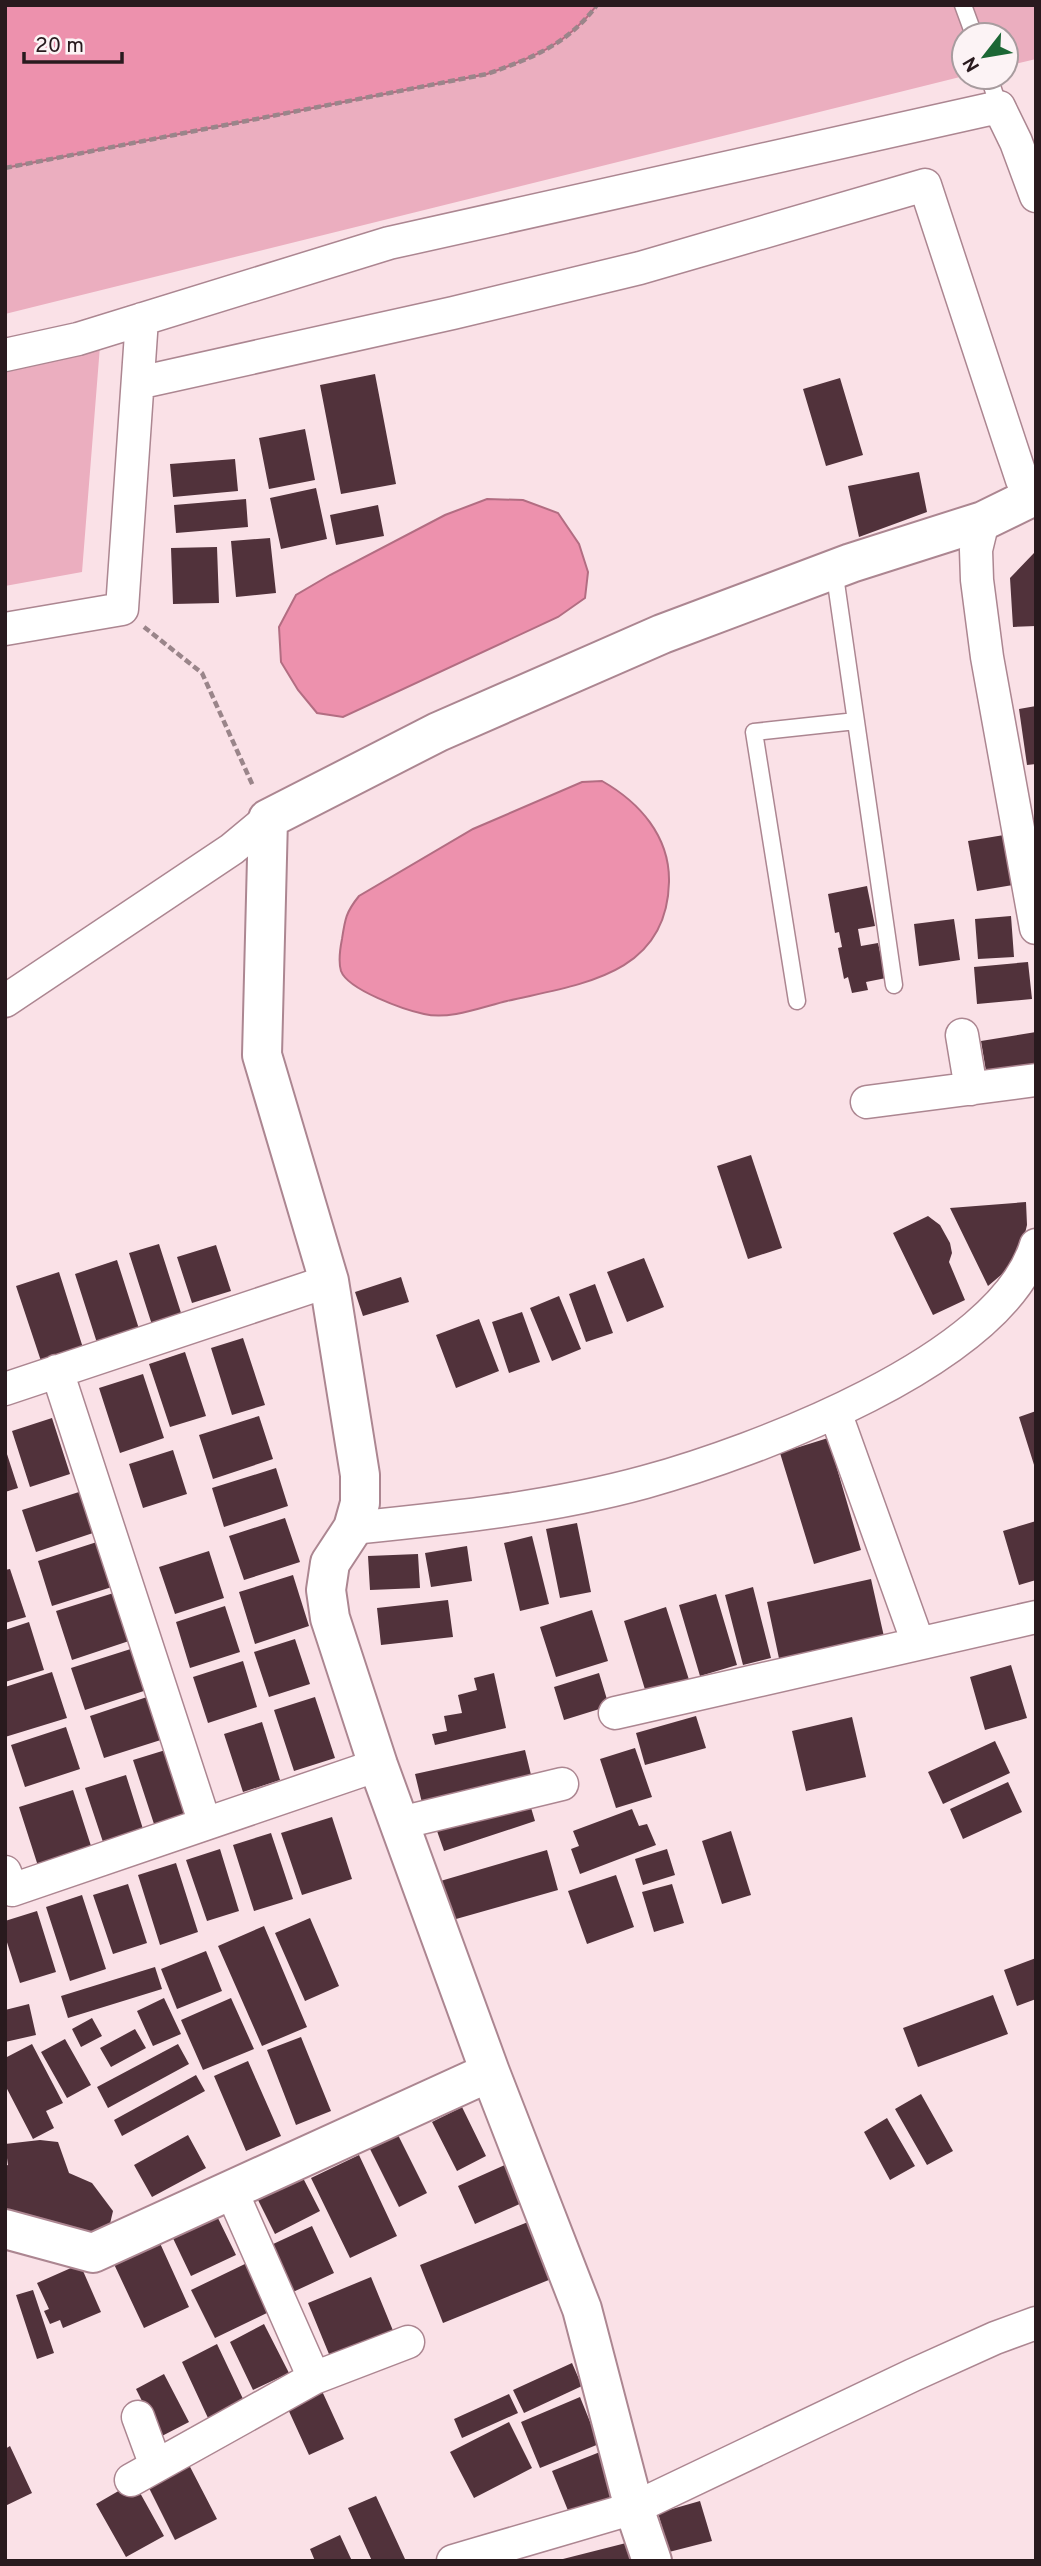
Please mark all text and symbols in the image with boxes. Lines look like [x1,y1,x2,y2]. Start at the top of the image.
scale bar [24,21,122,65]
north arrow [950,21,1020,91]
text: 20 m [35,33,84,60]
text: N [958,52,986,76]

